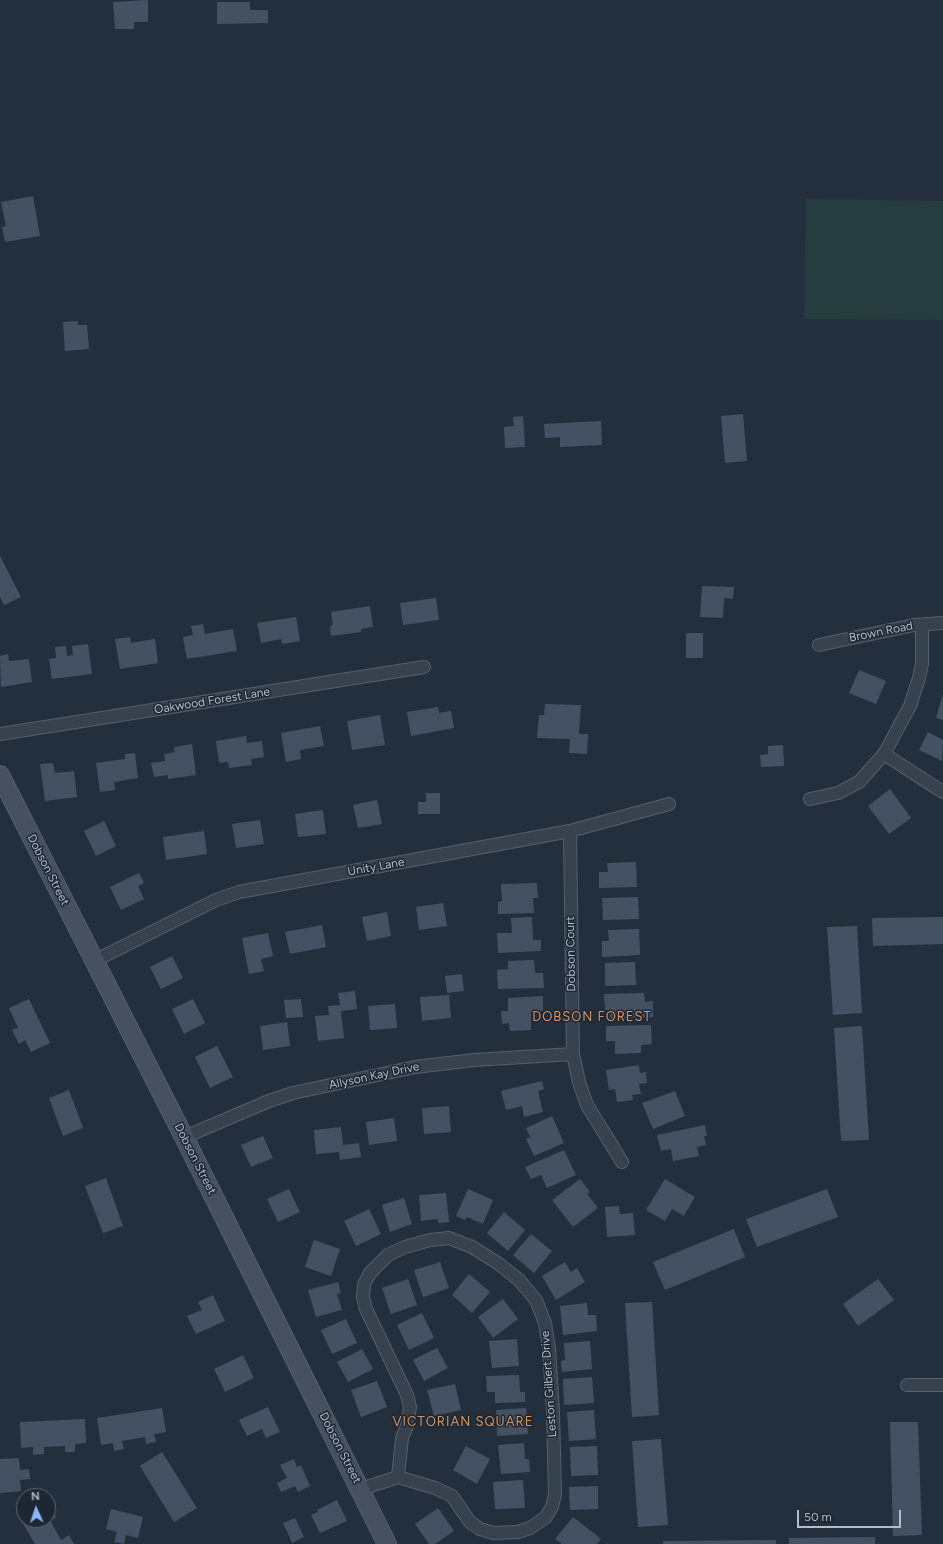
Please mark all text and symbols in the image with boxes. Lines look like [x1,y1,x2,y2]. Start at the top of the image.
street label: Brown Road [848,619,914,645]
street label: Oakwood Forest Lane [153,685,271,717]
street label: Dobson Street [24,832,72,908]
street label: Unity Lane [346,855,406,879]
street label: Dobson Court [563,916,579,992]
district label: DOBSON FOREST [532,1009,652,1025]
street label: Allyson Kay Drive [327,1059,421,1093]
street label: Dobson Street [171,1121,219,1197]
street label: Leston Gilbert Drive [538,1330,560,1438]
street label: Dobson Street [316,1410,364,1486]
district label: VICTORIAN SQUARE [393,1414,533,1430]
north arrow [16,1488,56,1528]
text: N [31,1490,40,1503]
scale bar [799,1502,903,1528]
text: 50 m [804,1510,832,1524]

